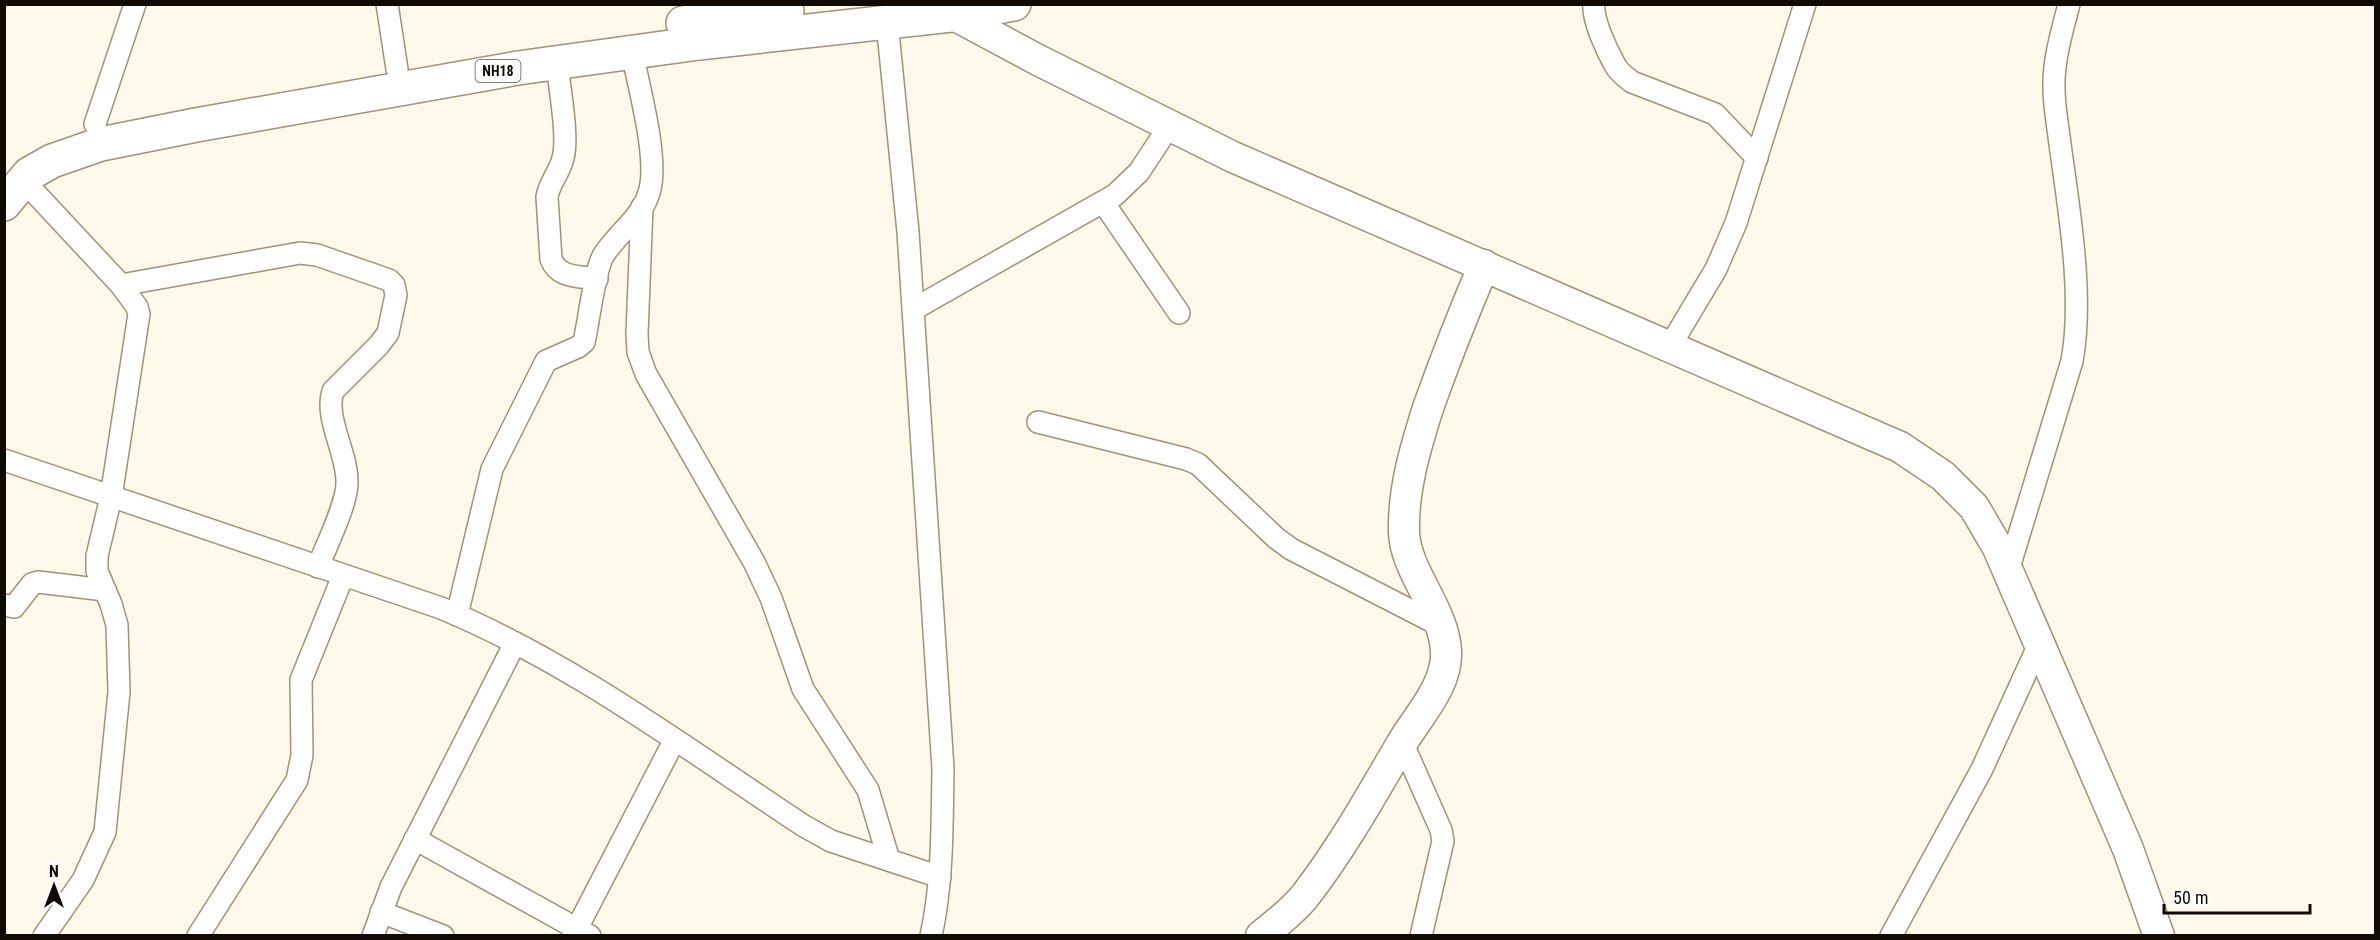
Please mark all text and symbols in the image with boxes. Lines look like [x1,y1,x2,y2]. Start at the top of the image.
road number: NH18 [476,60,520,82]
north arrow [24,856,84,916]
text: N [49,862,59,881]
scale bar [2164,877,2310,915]
text: 50 m [2173,887,2208,908]

